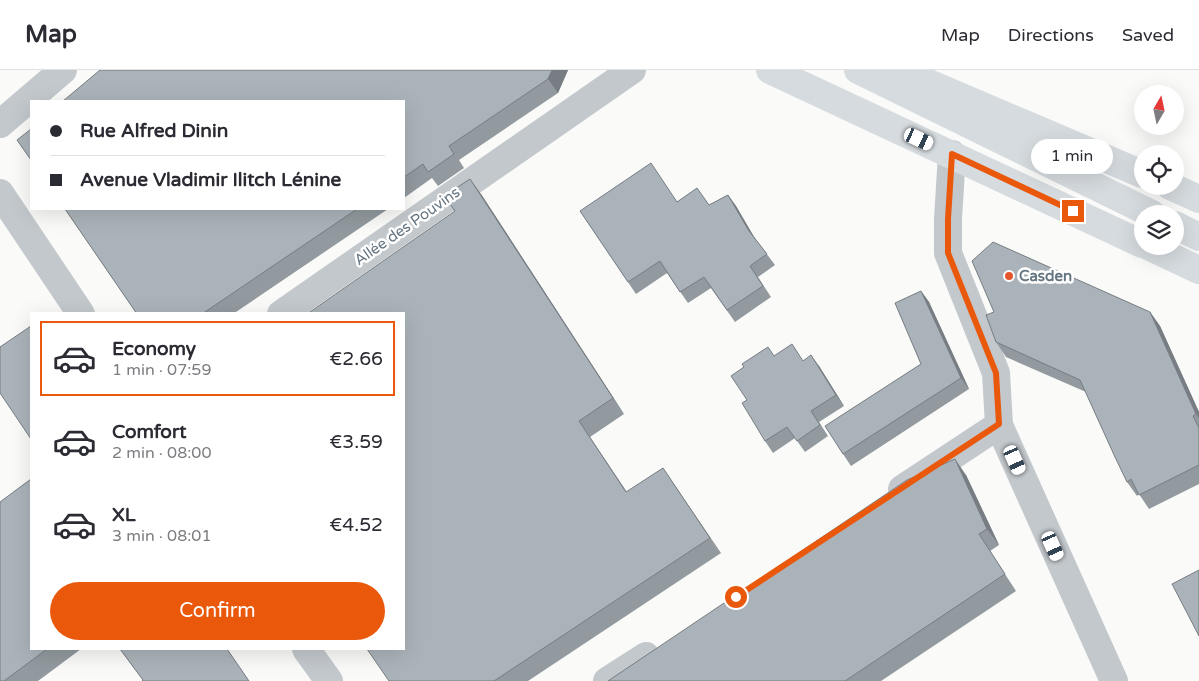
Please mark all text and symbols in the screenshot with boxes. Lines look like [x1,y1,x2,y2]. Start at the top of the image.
text: Map [25,20,77,49]
text: Map [941,24,980,46]
text: Directions [1008,24,1094,46]
text: Saved [1122,24,1174,46]
north arrow [1134,85,1184,135]
map controls [1134,85,1184,255]
text: Rue Alfred Dinin [80,120,228,142]
car [902,126,935,152]
callout: 1 min [1032,138,1114,174]
button: locate [1134,145,1184,195]
text: 1 min [1051,146,1093,166]
text: Avenue Vladimir Ilitch Lénine [80,169,341,191]
street label: Allée des Pouvins [351,183,463,269]
route end [1062,200,1084,222]
button: layers [1134,205,1184,255]
place label: Casden [1019,267,1072,285]
marker: Casden [1003,270,1015,282]
icon: car [52,336,97,381]
text: Economy [112,338,196,360]
text: €2.66 [329,348,383,370]
text: 1 min · 07:59 [112,360,211,380]
icon: car [52,419,97,464]
text: Comfort [112,421,186,443]
text: €3.59 [329,431,383,453]
text: 2 min · 08:00 [112,443,211,463]
car [1002,443,1027,477]
icon: car [52,502,97,547]
text: XL [112,504,136,526]
text: €4.52 [329,514,383,536]
text: 3 min · 08:01 [112,526,211,546]
car [1040,529,1065,563]
button: Confirm [50,582,385,640]
route start [725,586,747,608]

